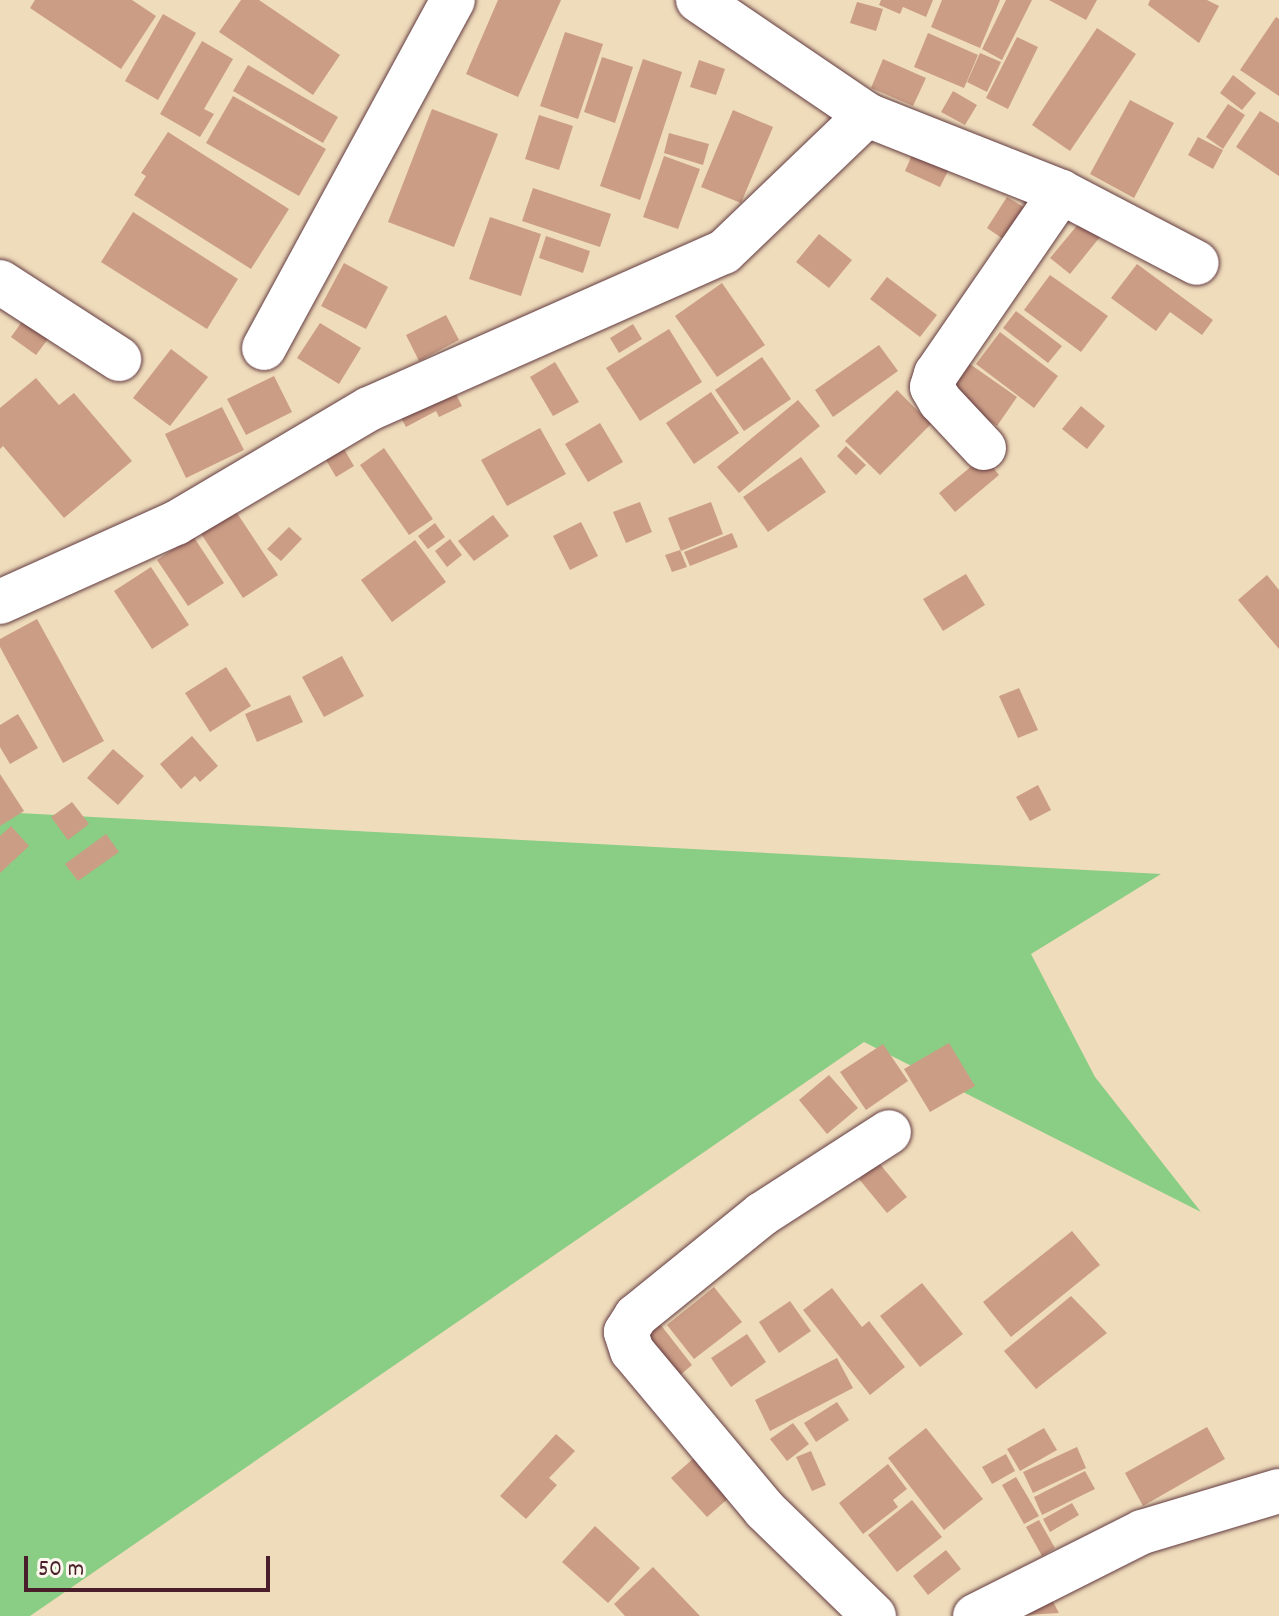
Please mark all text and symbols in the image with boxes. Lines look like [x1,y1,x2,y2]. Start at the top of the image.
scale bar [28,1540,274,1590]
text: 50 m [38,1553,84,1587]

